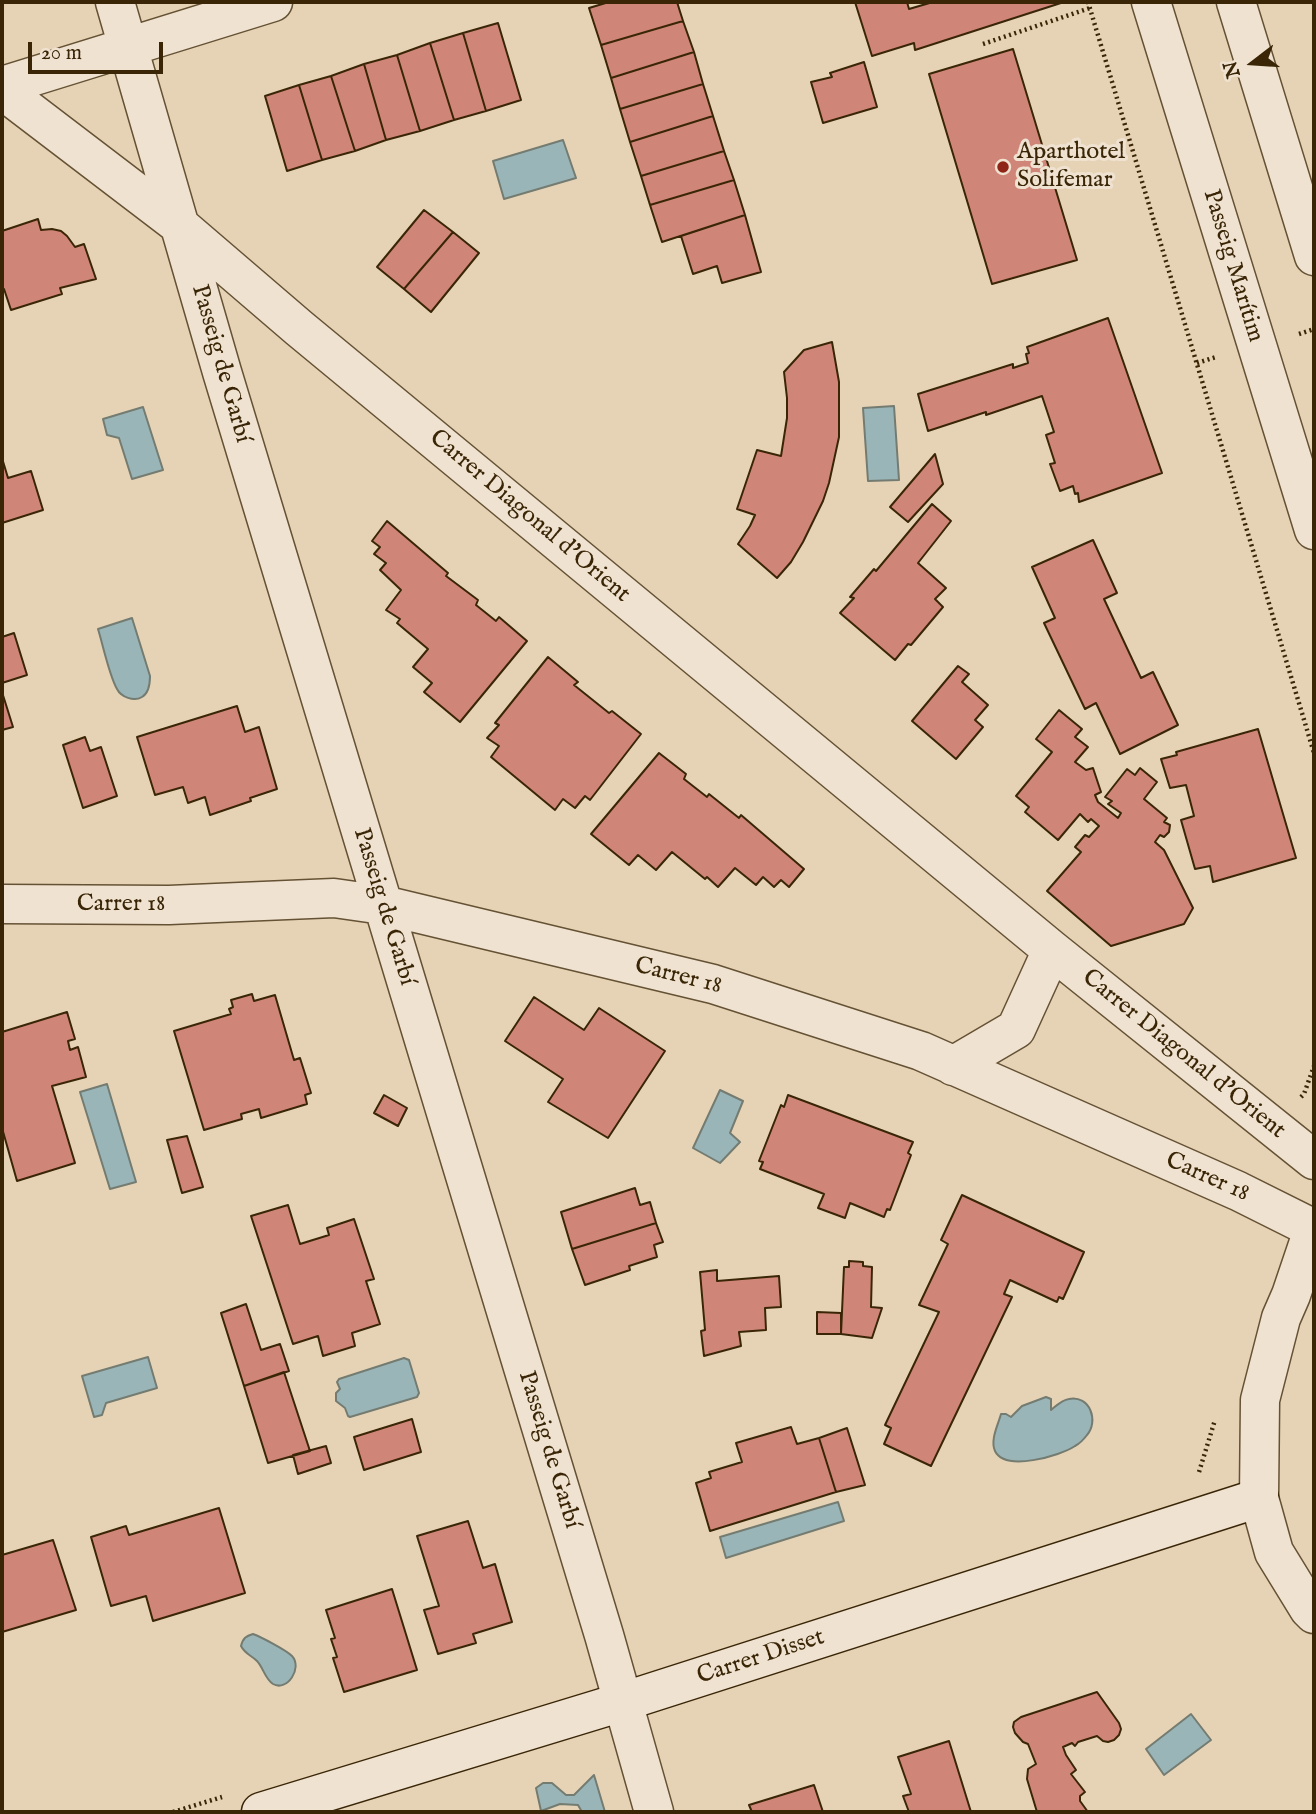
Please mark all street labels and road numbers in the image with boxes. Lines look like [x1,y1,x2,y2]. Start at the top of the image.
street label: Passeig Marítim [1195,186,1269,346]
street label: Passeig de Garbí [184,282,256,446]
street label: Carrer Diagonal d'Orient [423,425,635,609]
street label: Passeig de Garbí [345,825,421,989]
street label: Carrer 18 [77,891,165,919]
street label: Carrer 18 [632,952,724,1002]
street label: Carrer Diagonal d'Orient [1075,964,1291,1146]
street label: Carrer 18 [1161,1147,1253,1209]
street label: Passeig de Garbí [510,1368,586,1532]
street label: Carrer Disset [694,1624,828,1692]

